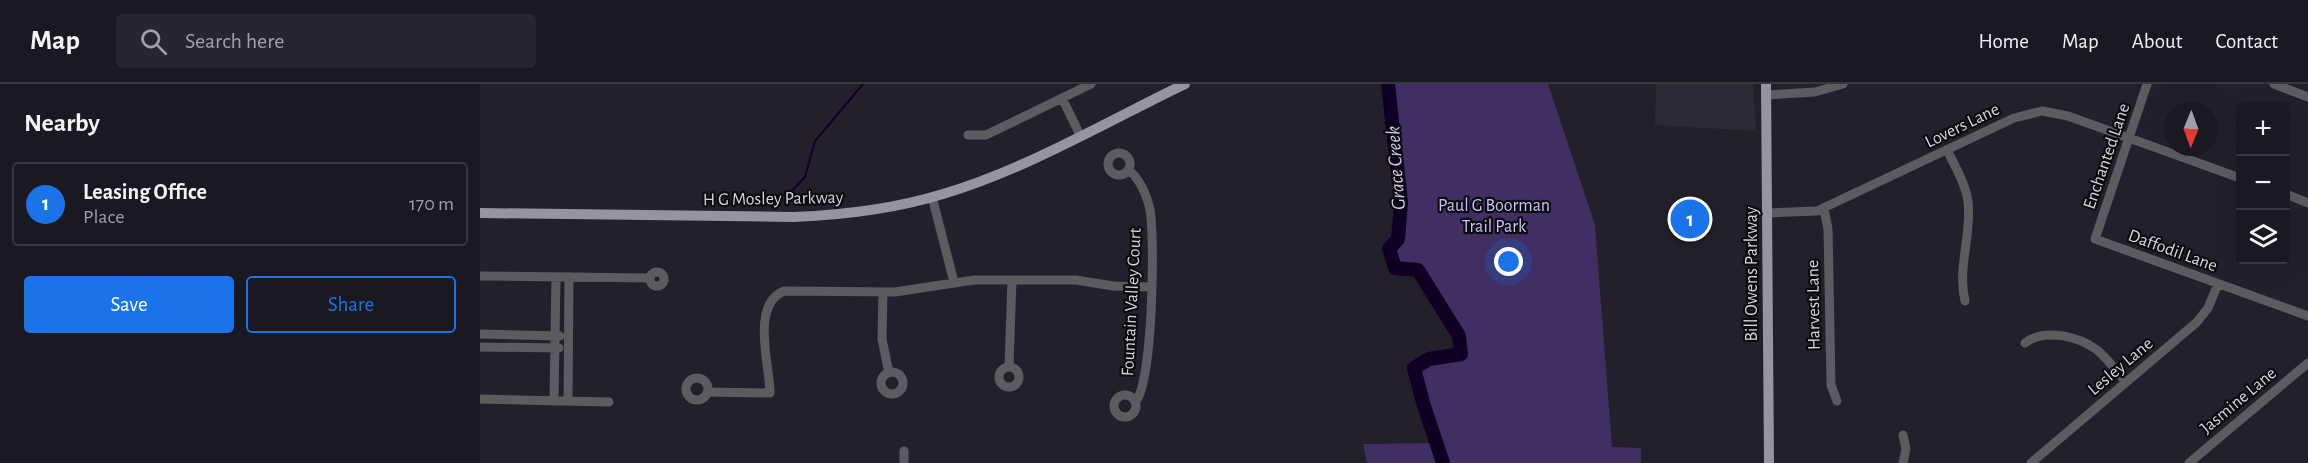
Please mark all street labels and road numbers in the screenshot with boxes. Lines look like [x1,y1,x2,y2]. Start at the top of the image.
street label: Lovers Lane [1922,100,2002,152]
street label: Enchanted Lane [2080,101,2133,212]
street label: H G Mosley Parkway [703,189,844,209]
street label: Bill Owens Parkway [1743,206,1761,342]
street label: Daffodil Lane [2126,226,2220,275]
street label: Fountain Valley Court [1119,227,1145,377]
street label: Harvest Lane [1804,260,1824,350]
street label: Lesley Lane [2085,335,2157,399]
street label: Jasmine Lane [2197,364,2280,437]

